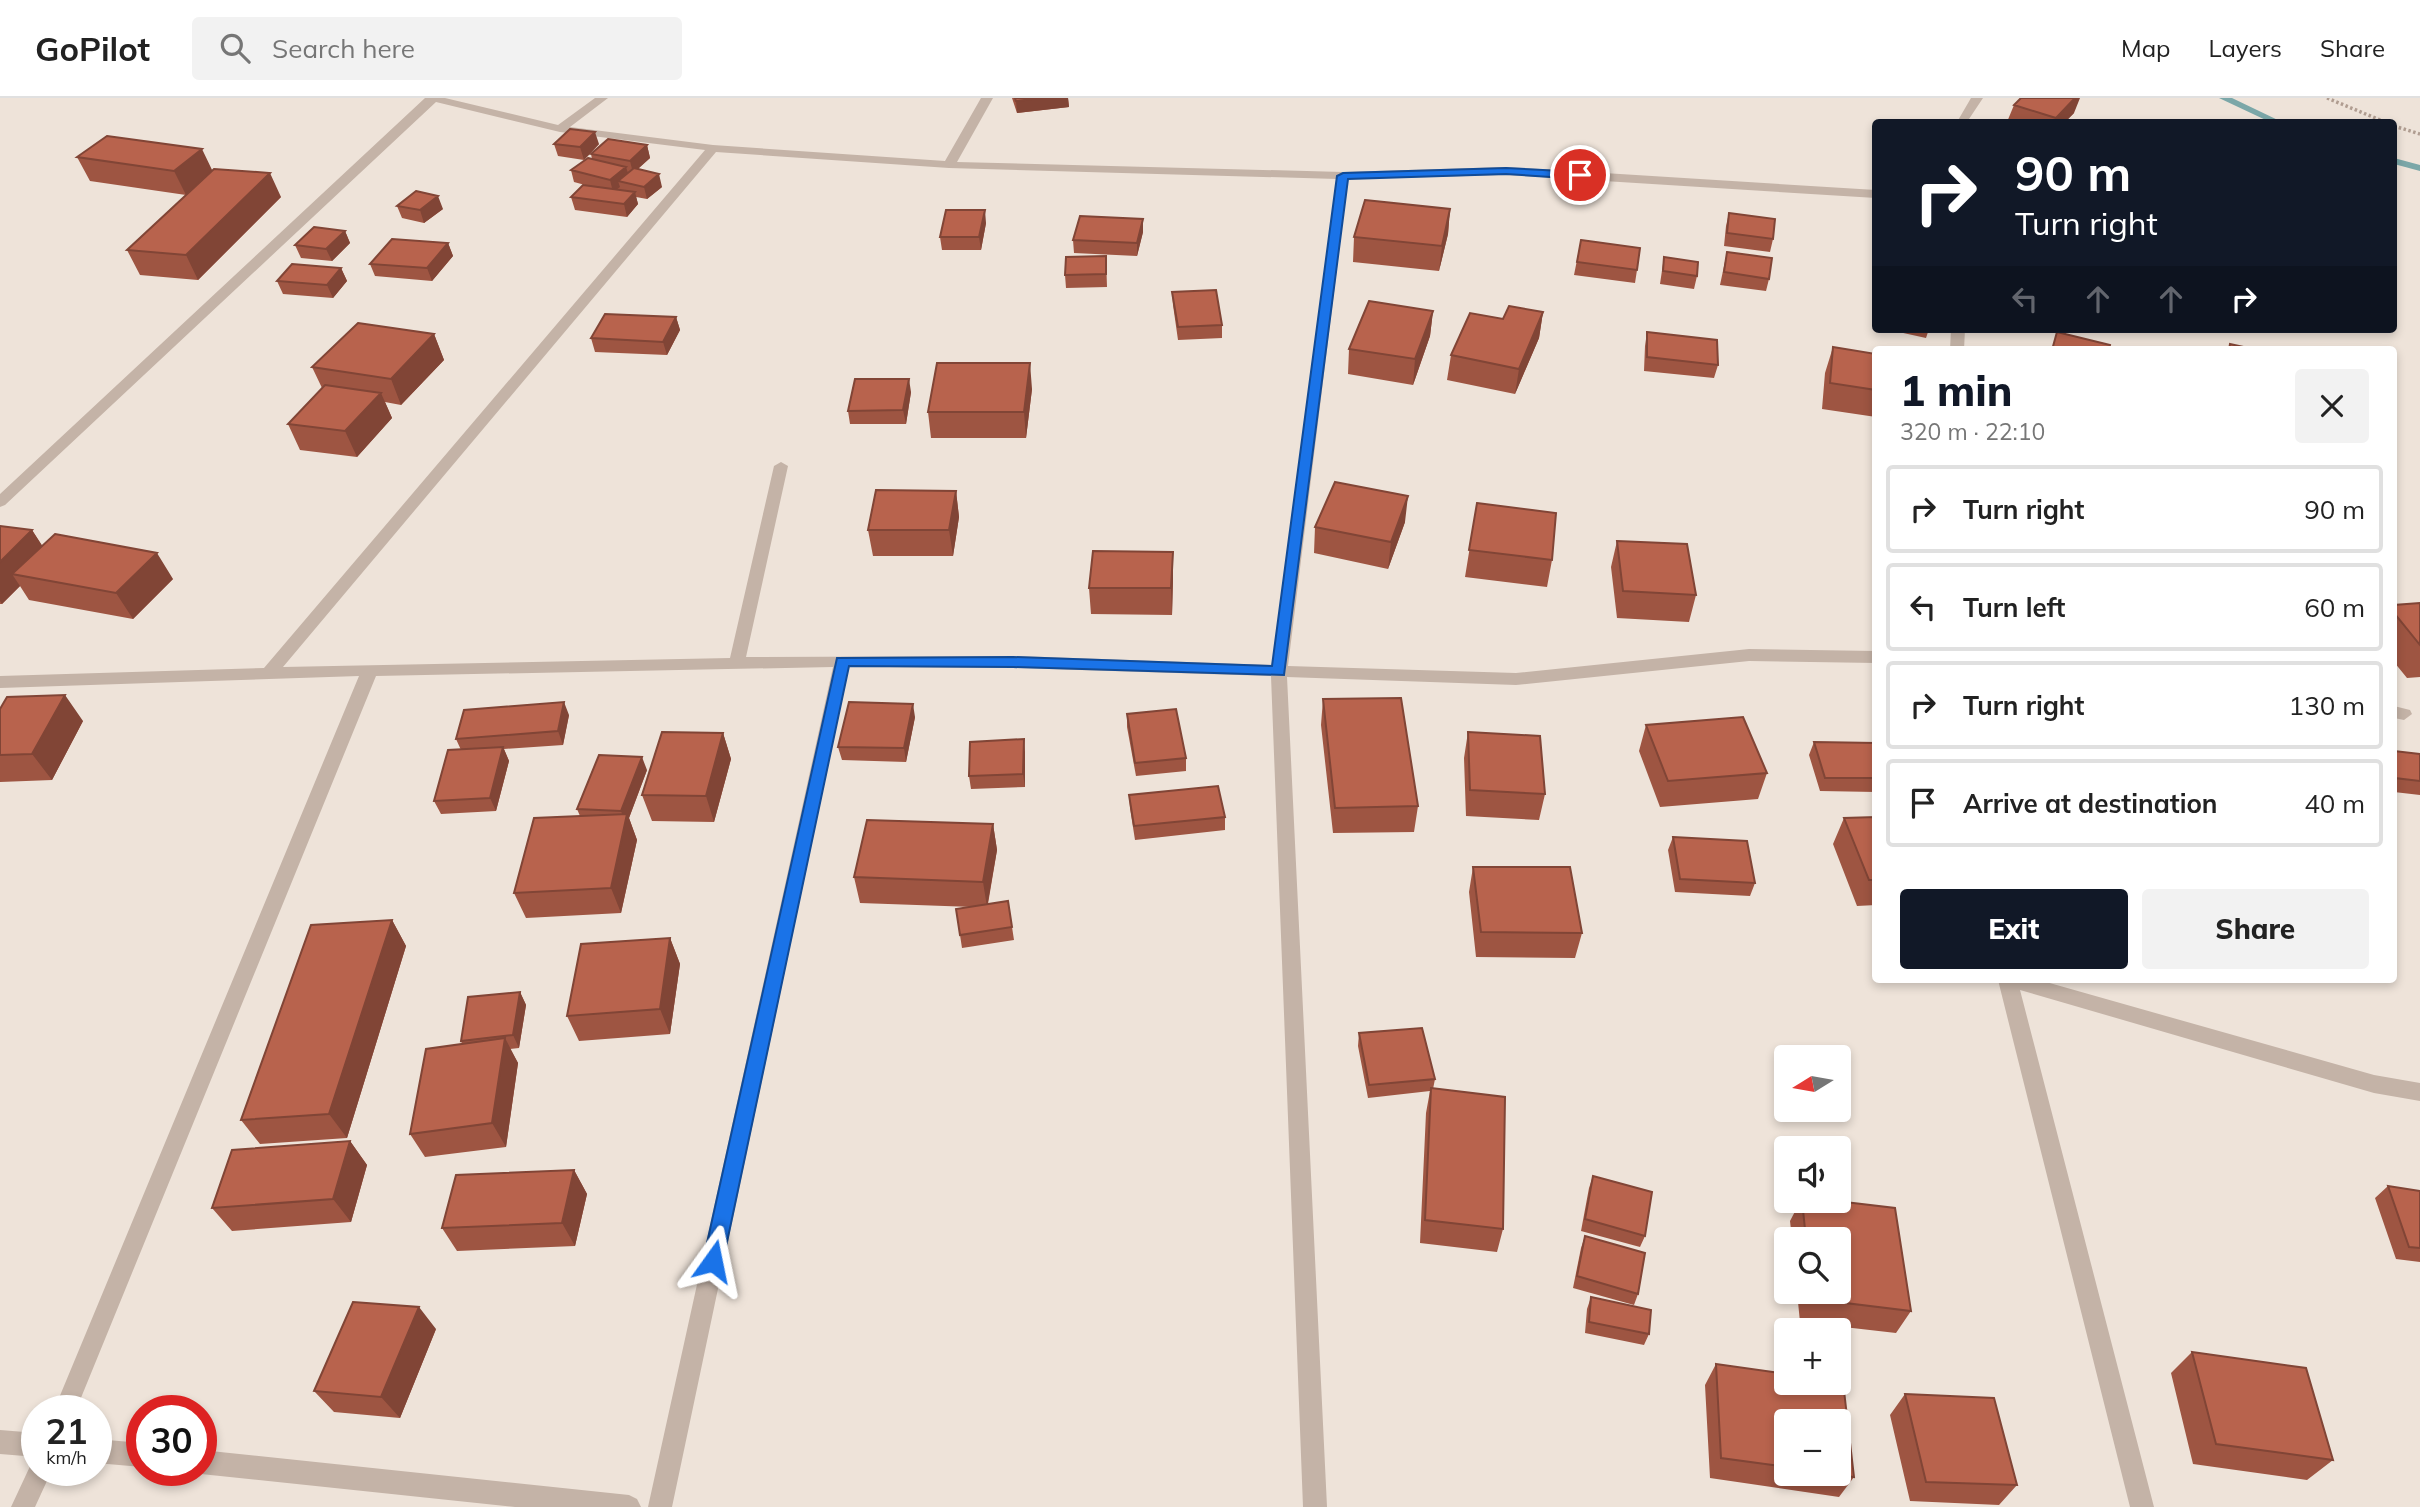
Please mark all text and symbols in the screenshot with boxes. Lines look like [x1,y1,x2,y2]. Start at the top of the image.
search box [192,17,682,80]
text: GoPilot [35,28,150,69]
icon: search [216,29,254,67]
text: Search here [272,32,415,65]
text: Map [2121,33,2170,63]
text: Layers [2208,33,2282,63]
text: Share [2320,33,2385,63]
text: 90 m [2015,142,2131,203]
pin [1550,145,1610,205]
icon: right [1900,147,1991,238]
icon: arrive [1561,156,1599,194]
text: Turn right [2015,203,2158,243]
icon: left [2006,280,2044,318]
icon: ahead [2079,280,2117,318]
icon: ahead [2152,280,2190,318]
icon: right [2225,280,2263,318]
text: 1 min [1900,364,2013,417]
button: close [2295,369,2369,443]
text: 320 m · 22:10 [1900,417,2045,446]
icon: right [1904,490,1942,528]
text: Turn right [1963,493,2084,526]
text: 90 m [2304,493,2365,526]
icon: left [1904,588,1942,626]
text: Turn left [1963,591,2065,624]
text: 60 m [2304,591,2365,624]
icon: right [1904,686,1942,724]
text: Turn right [1963,689,2084,722]
text: 130 m [2289,689,2365,722]
icon: arrive [1904,784,1942,822]
text: Arrive at destination [1963,787,2218,820]
text: 40 m [2304,787,2365,820]
button: Exit [1900,889,2128,969]
button: Share [2142,889,2369,969]
north arrow [1774,1045,1852,1122]
map controls [1774,1045,1851,1486]
button: sound [1774,1136,1851,1213]
position arrow [676,1224,750,1298]
button: search [1774,1227,1851,1304]
button: + [1774,1318,1851,1395]
speed limit sign: 30 [126,1395,217,1486]
text: 21 [45,1409,88,1453]
button: − [1774,1409,1851,1486]
text: km/h [46,1446,87,1469]

